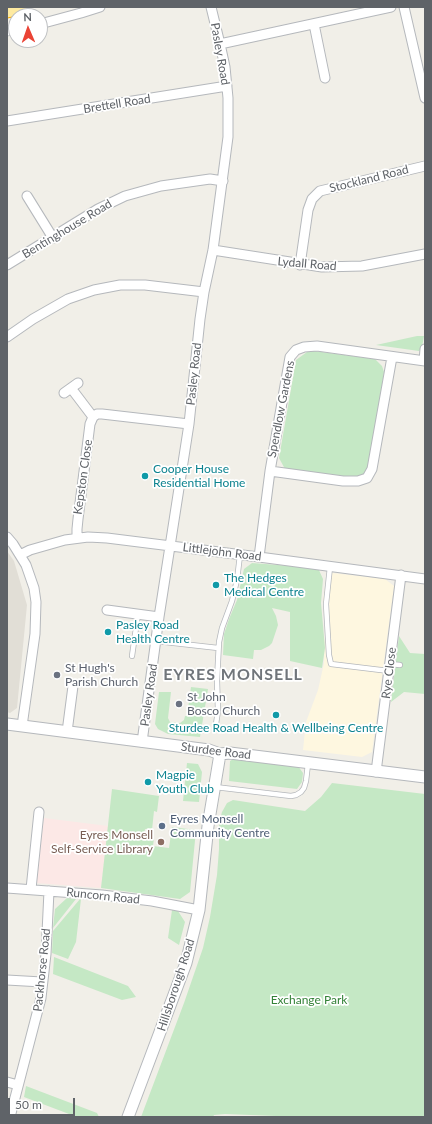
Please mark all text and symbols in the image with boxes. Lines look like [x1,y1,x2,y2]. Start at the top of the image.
north arrow [8,8,48,48]
text: N [23,10,32,23]
street label: Pasley Road [207,22,233,86]
street label: Brettell Road [82,92,152,116]
street label: Stockland Road [328,162,410,196]
street label: Bentinghouse Road [19,196,115,262]
street label: Lydall Road [277,254,337,274]
street label: Pasley Road [184,342,204,406]
street label: Spendlow Gardens [265,359,297,459]
street label: Kepston Close [71,438,95,516]
place label: Cooper House Residential Home [153,462,245,490]
marker: Cooper House Residential Home [140,471,150,481]
street label: Littlejohn Road [182,540,262,564]
place label: The Hedges Medical Centre [224,571,304,599]
marker: The Hedges Medical Centre [211,580,221,590]
place label: Pasley Road Health Centre [116,618,190,646]
marker: Pasley Road Health Centre [103,627,113,637]
street label: Rye Close [379,646,399,700]
place label: St Hugh's Parish Church [65,661,138,689]
street label: Pasley Road [137,663,161,727]
district label: EYRES MONSELL [163,665,303,685]
marker: St Hugh's Parish Church [52,670,62,680]
place label: St John Bosco Church [187,690,260,718]
marker: St John Bosco Church [174,699,184,709]
marker: Sturdee Road Health & Wellbeing Centre [271,710,281,720]
place label: Sturdee Road Health & Wellbeing Centre [169,721,383,735]
street label: Sturdee Road [180,740,252,762]
place label: Magpie Youth Club [156,768,214,796]
marker: Magpie Youth Club [143,777,153,787]
place label: Eyres Monsell Community Centre [170,812,270,840]
marker: Eyres Monsell Community Centre [157,821,167,831]
place label: Eyres Monsell Self-Service Library [51,828,153,856]
marker: Eyres Monsell Self-Service Library [156,837,166,847]
street label: Runcorn Road [66,885,140,907]
street label: Packhorse Road [30,928,54,1012]
street label: Hillsborough Road [154,937,198,1033]
park label: Exchange Park [271,993,347,1007]
scale bar [10,1090,77,1116]
text: 50 m [15,1097,42,1112]

